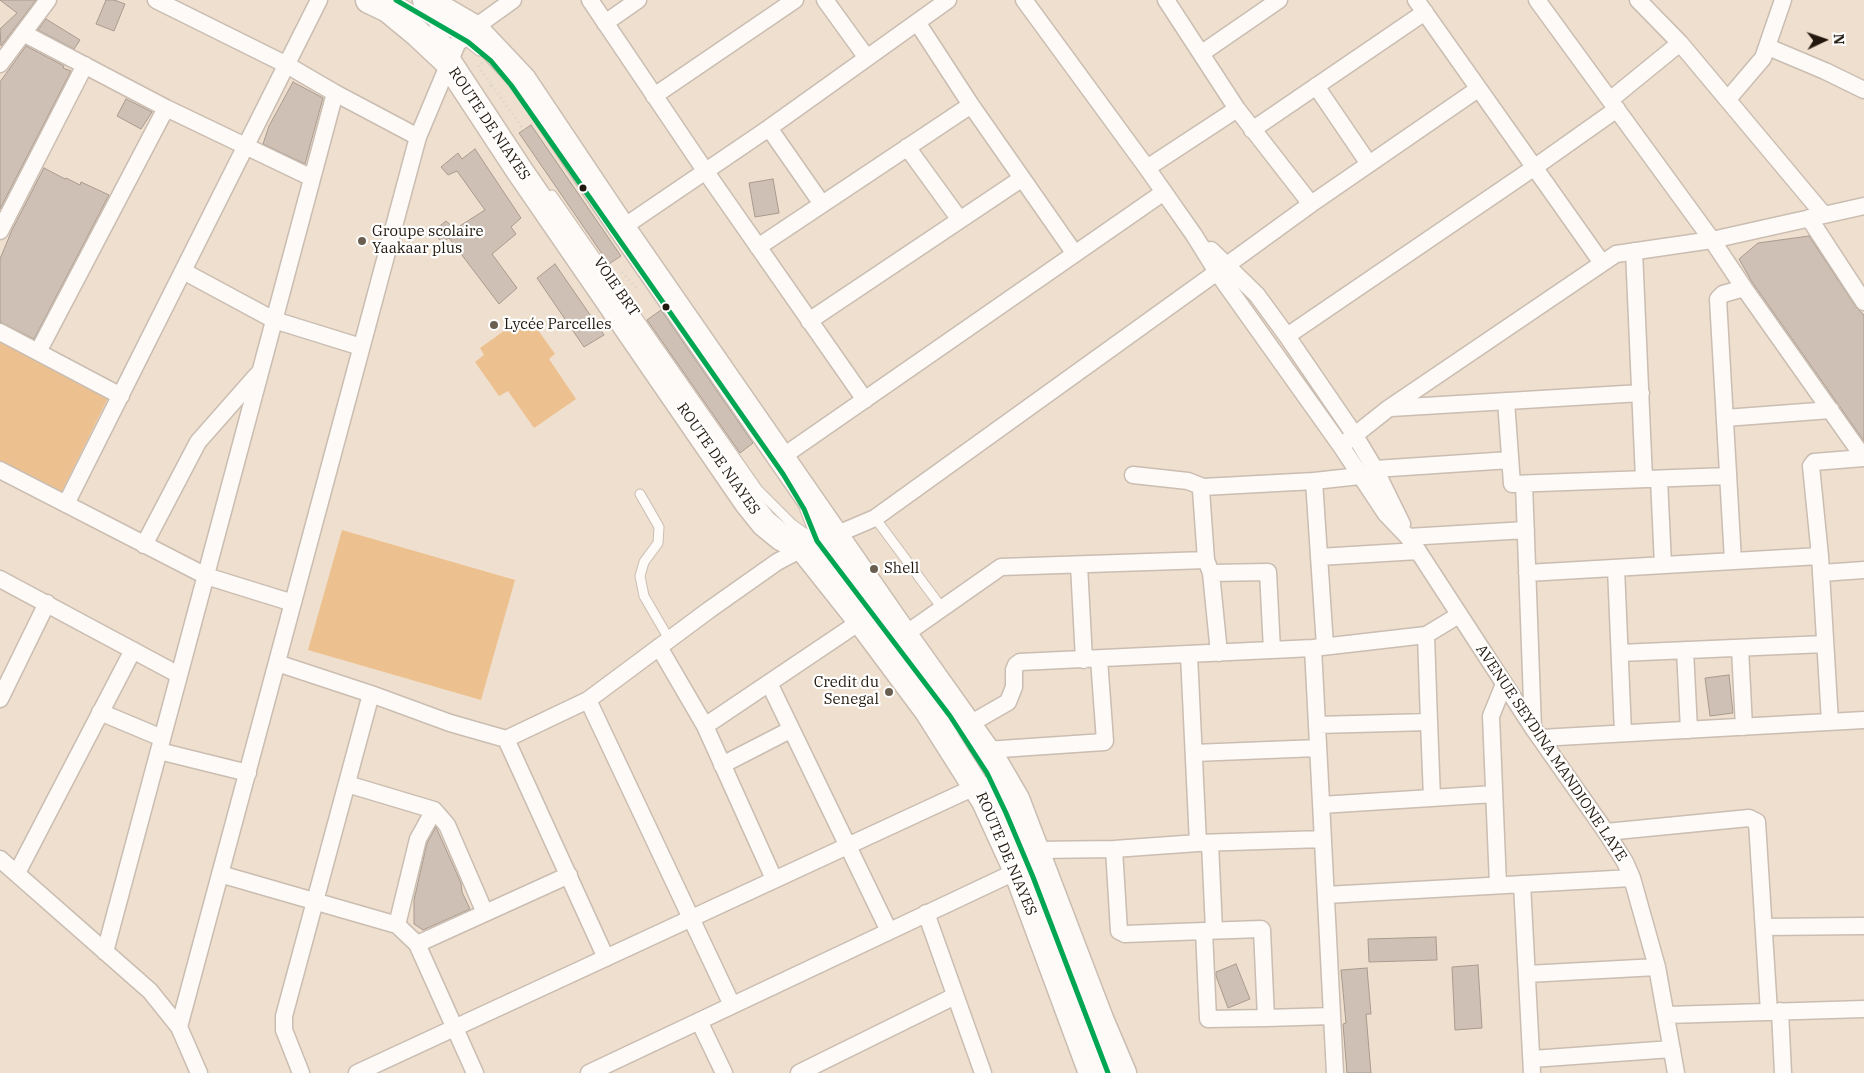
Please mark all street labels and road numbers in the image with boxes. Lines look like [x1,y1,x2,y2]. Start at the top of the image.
street label: ROUTE DE NIAYES [444,64,534,184]
street label: VOIE BRT [589,254,643,320]
street label: ROUTE DE NIAYES [673,400,763,518]
street label: AVENUE SEYDINA MANDIONE LAYE [1472,641,1630,865]
street label: ROUTE DE NIAYES [972,789,1040,919]

